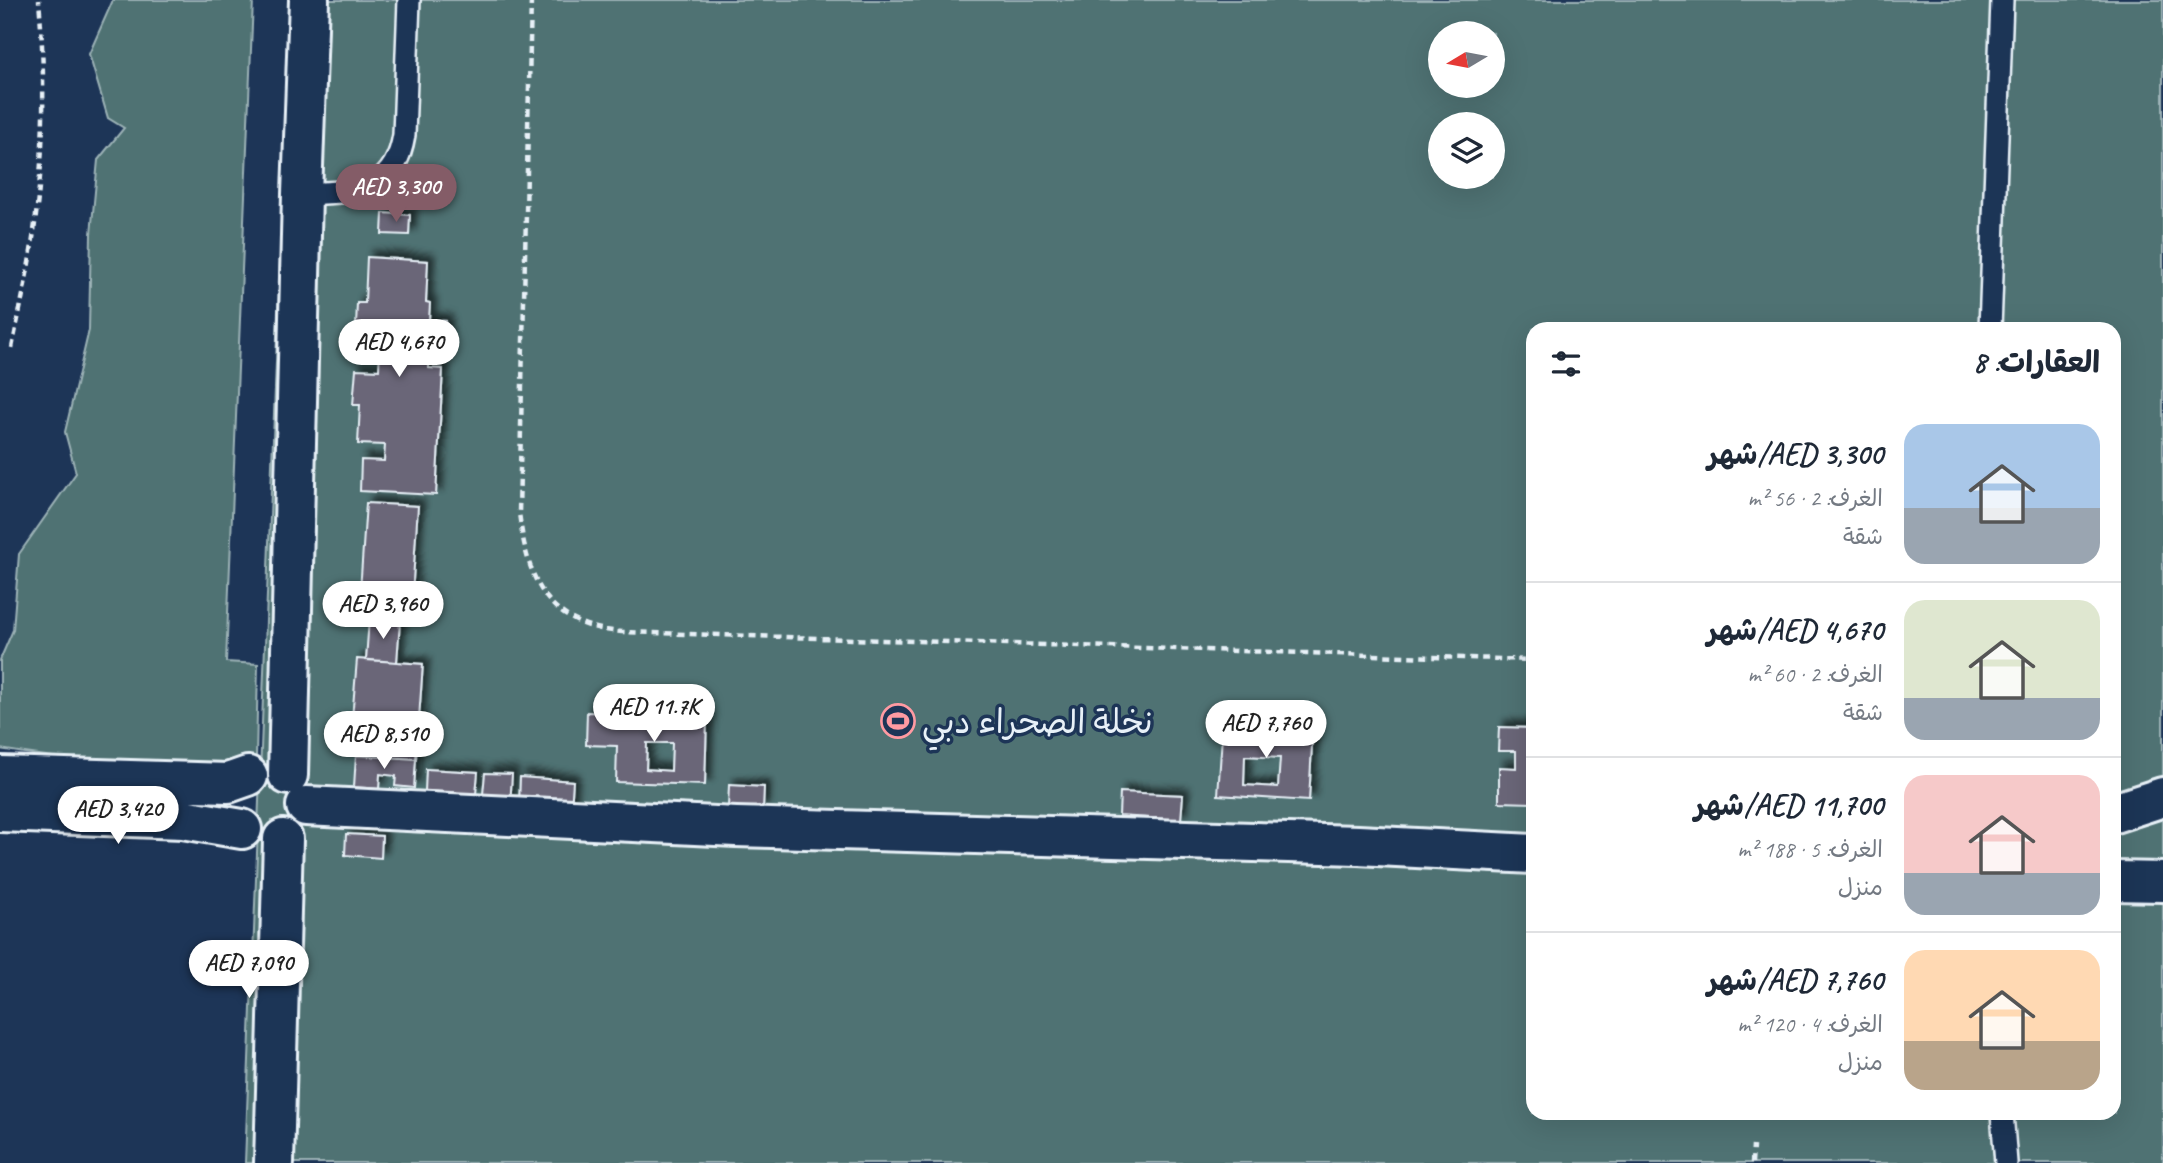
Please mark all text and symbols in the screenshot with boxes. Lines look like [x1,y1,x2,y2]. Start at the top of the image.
north arrow [1428,21,1505,98]
map controls [1428,21,1505,189]
button: layers [1428,112,1505,189]
pin: AED 3,300 [316,164,476,224]
text: AED 3,300 [352,172,440,201]
pin: AED 4,670 [319,320,479,379]
text: AED 4,670 [354,327,444,356]
text: العقارات: 8 [1973,343,2100,381]
icon: filters [1547,345,1585,383]
text: AED 3,300/شهر [1708,435,1883,473]
icon: home [1960,452,2044,536]
text: الغرف: 2 · 56 m² [1748,484,1883,513]
text: شقة [1843,522,1883,551]
pin: AED 3,960 [303,582,463,641]
text: AED 3,960 [339,589,427,618]
text: AED 4,670/شهر [1707,611,1883,649]
icon: home [1960,628,2044,712]
text: الغرف: 2 · 60 m² [1748,660,1883,689]
pin: AED 11.7K [574,684,734,744]
text: AED 11.7K [609,692,699,721]
text: شقة [1843,698,1883,727]
pin: AED 7,760 [1186,700,1346,760]
place label: نخلة الصحراء دبي [922,701,1153,751]
sports icon: نخلة الصحراء دبي [879,702,917,740]
text: AED 7,760 [1222,708,1310,737]
pin: AED 8,510 [304,712,464,771]
text: AED 8,510 [340,719,428,748]
pin: AED 3,420 [38,786,198,846]
text: AED 11,700/شهر [1694,786,1883,824]
text: AED 3,420 [74,794,162,823]
icon: home [1960,803,2044,887]
text: الغرف: 5 · 188 m² [1737,835,1883,864]
text: منزل [1838,873,1883,902]
pin: AED 7,090 [169,940,329,1000]
text: AED 7,090 [205,948,293,977]
text: AED 7,760/شهر [1707,961,1883,999]
icon: home [1960,978,2044,1062]
text: الغرف: 4 · 120 m² [1737,1010,1883,1039]
text: منزل [1838,1048,1883,1077]

